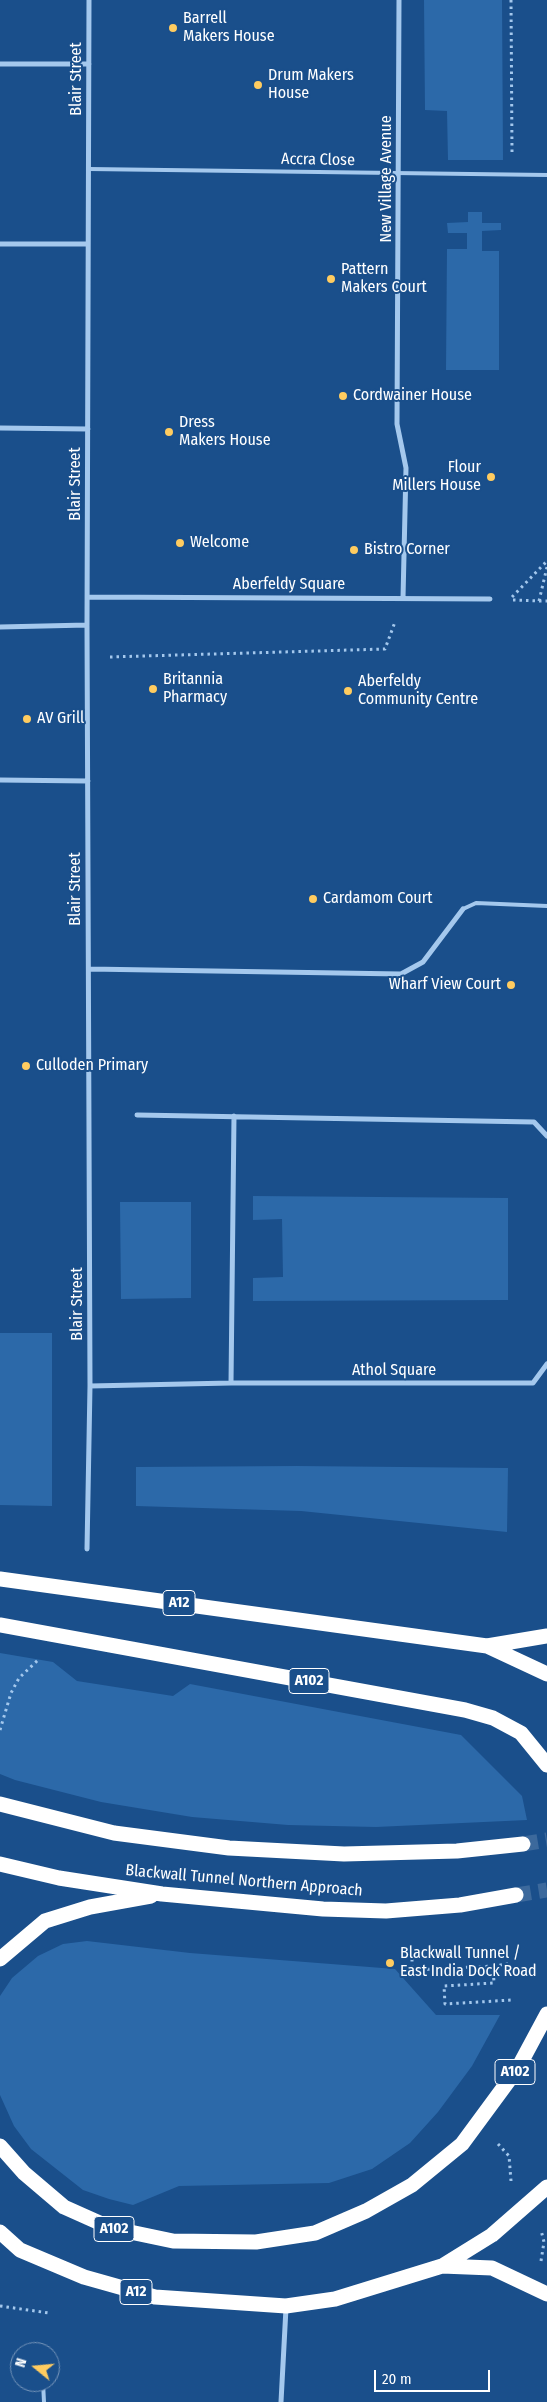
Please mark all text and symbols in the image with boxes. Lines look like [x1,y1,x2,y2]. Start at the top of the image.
place label: Barrell Makers House [183,9,275,47]
marker: Barrell Makers House [167,22,179,34]
street label: Blair Street [67,42,87,116]
place label: Drum Makers House [268,66,354,104]
marker: Drum Makers House [252,79,264,91]
street label: New Village Avenue [377,115,397,243]
street label: Accra Close [281,150,355,170]
place label: Pattern Makers Court [341,260,427,298]
marker: Pattern Makers Court [325,273,337,285]
place label: Cordwainer House [353,386,472,406]
marker: Cordwainer House [337,390,349,402]
place label: Dress Makers House [179,413,271,451]
marker: Dress Makers House [163,426,175,438]
street label: Blair Street [66,447,86,521]
place label: Flour Millers House [392,458,481,496]
marker: Flour Millers House [485,471,497,483]
place label: Welcome [190,533,249,553]
marker: Welcome [174,537,186,549]
place label: Bistro Corner [364,540,450,560]
marker: Bistro Corner [348,544,360,556]
street label: Aberfeldy Square [233,575,345,595]
place label: Britannia Pharmacy [163,670,227,708]
place label: Aberfeldy Community Centre [358,672,478,710]
marker: Britannia Pharmacy [147,683,159,695]
marker: Aberfeldy Community Centre [342,685,354,697]
place label: AV Grill [37,709,84,729]
marker: AV Grill [21,713,33,725]
street label: Blair Street [66,852,86,926]
place label: Cardamom Court [323,889,433,909]
marker: Cardamom Court [307,893,319,905]
place label: Wharf View Court [389,975,501,995]
marker: Wharf View Court [505,979,517,991]
place label: Culloden Primary [36,1056,148,1076]
marker: Culloden Primary [20,1060,32,1072]
street label: Blair Street [68,1267,88,1341]
street label: Athol Square [352,1361,436,1381]
road number: A12 [163,1590,195,1616]
road number: A102 [289,1668,329,1694]
street label: Blackwall Tunnel Northern Approach [125,1861,363,1901]
place label: Blackwall Tunnel / East India Dock Road [400,1944,537,1982]
marker: Blackwall Tunnel / East India Dock Road [384,1957,396,1969]
road number: A102 [495,2060,535,2084]
road number: A102 [94,2216,134,2242]
road number: A12 [120,2280,152,2304]
north arrow [10,2342,60,2392]
text: N [12,2356,30,2369]
scale bar [377,2360,493,2392]
text: 20 m [382,2370,412,2388]

